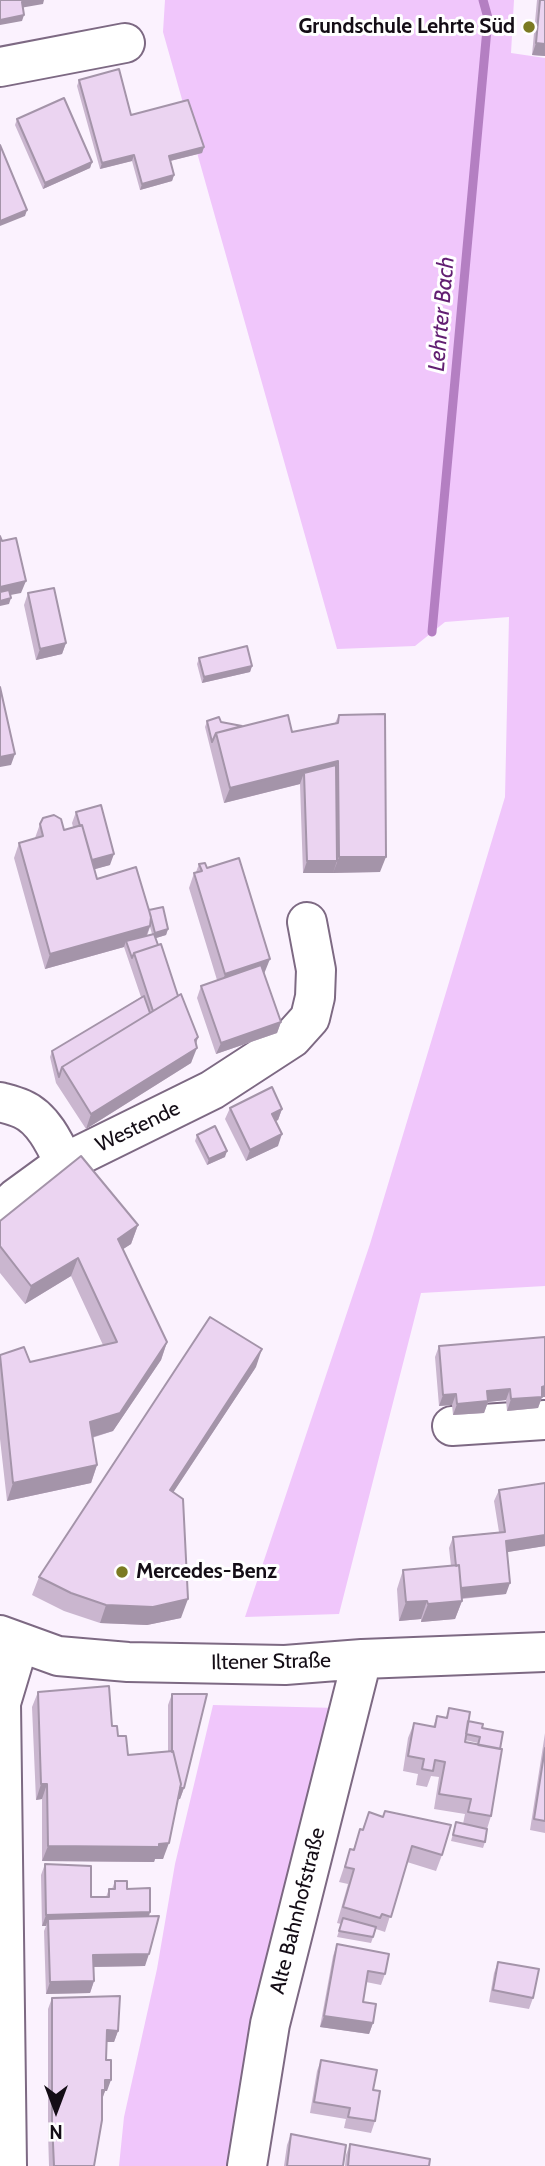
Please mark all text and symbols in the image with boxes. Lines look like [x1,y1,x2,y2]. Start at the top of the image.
place label: Grundschule Lehrte Süd [299,14,515,40]
marker: Grundschule Lehrte Süd [521,19,537,35]
water label: Lehrter Bach [423,255,461,373]
street label: Westende [92,1096,184,1158]
place label: Mercedes-Benz [136,1559,277,1585]
marker: Mercedes-Benz [114,1564,130,1580]
street label: Iltener Straße [211,1648,331,1676]
street label: Alte Bahnhofstraße [265,1825,331,1997]
north arrow [21,2075,91,2145]
text: N [49,2120,63,2143]

